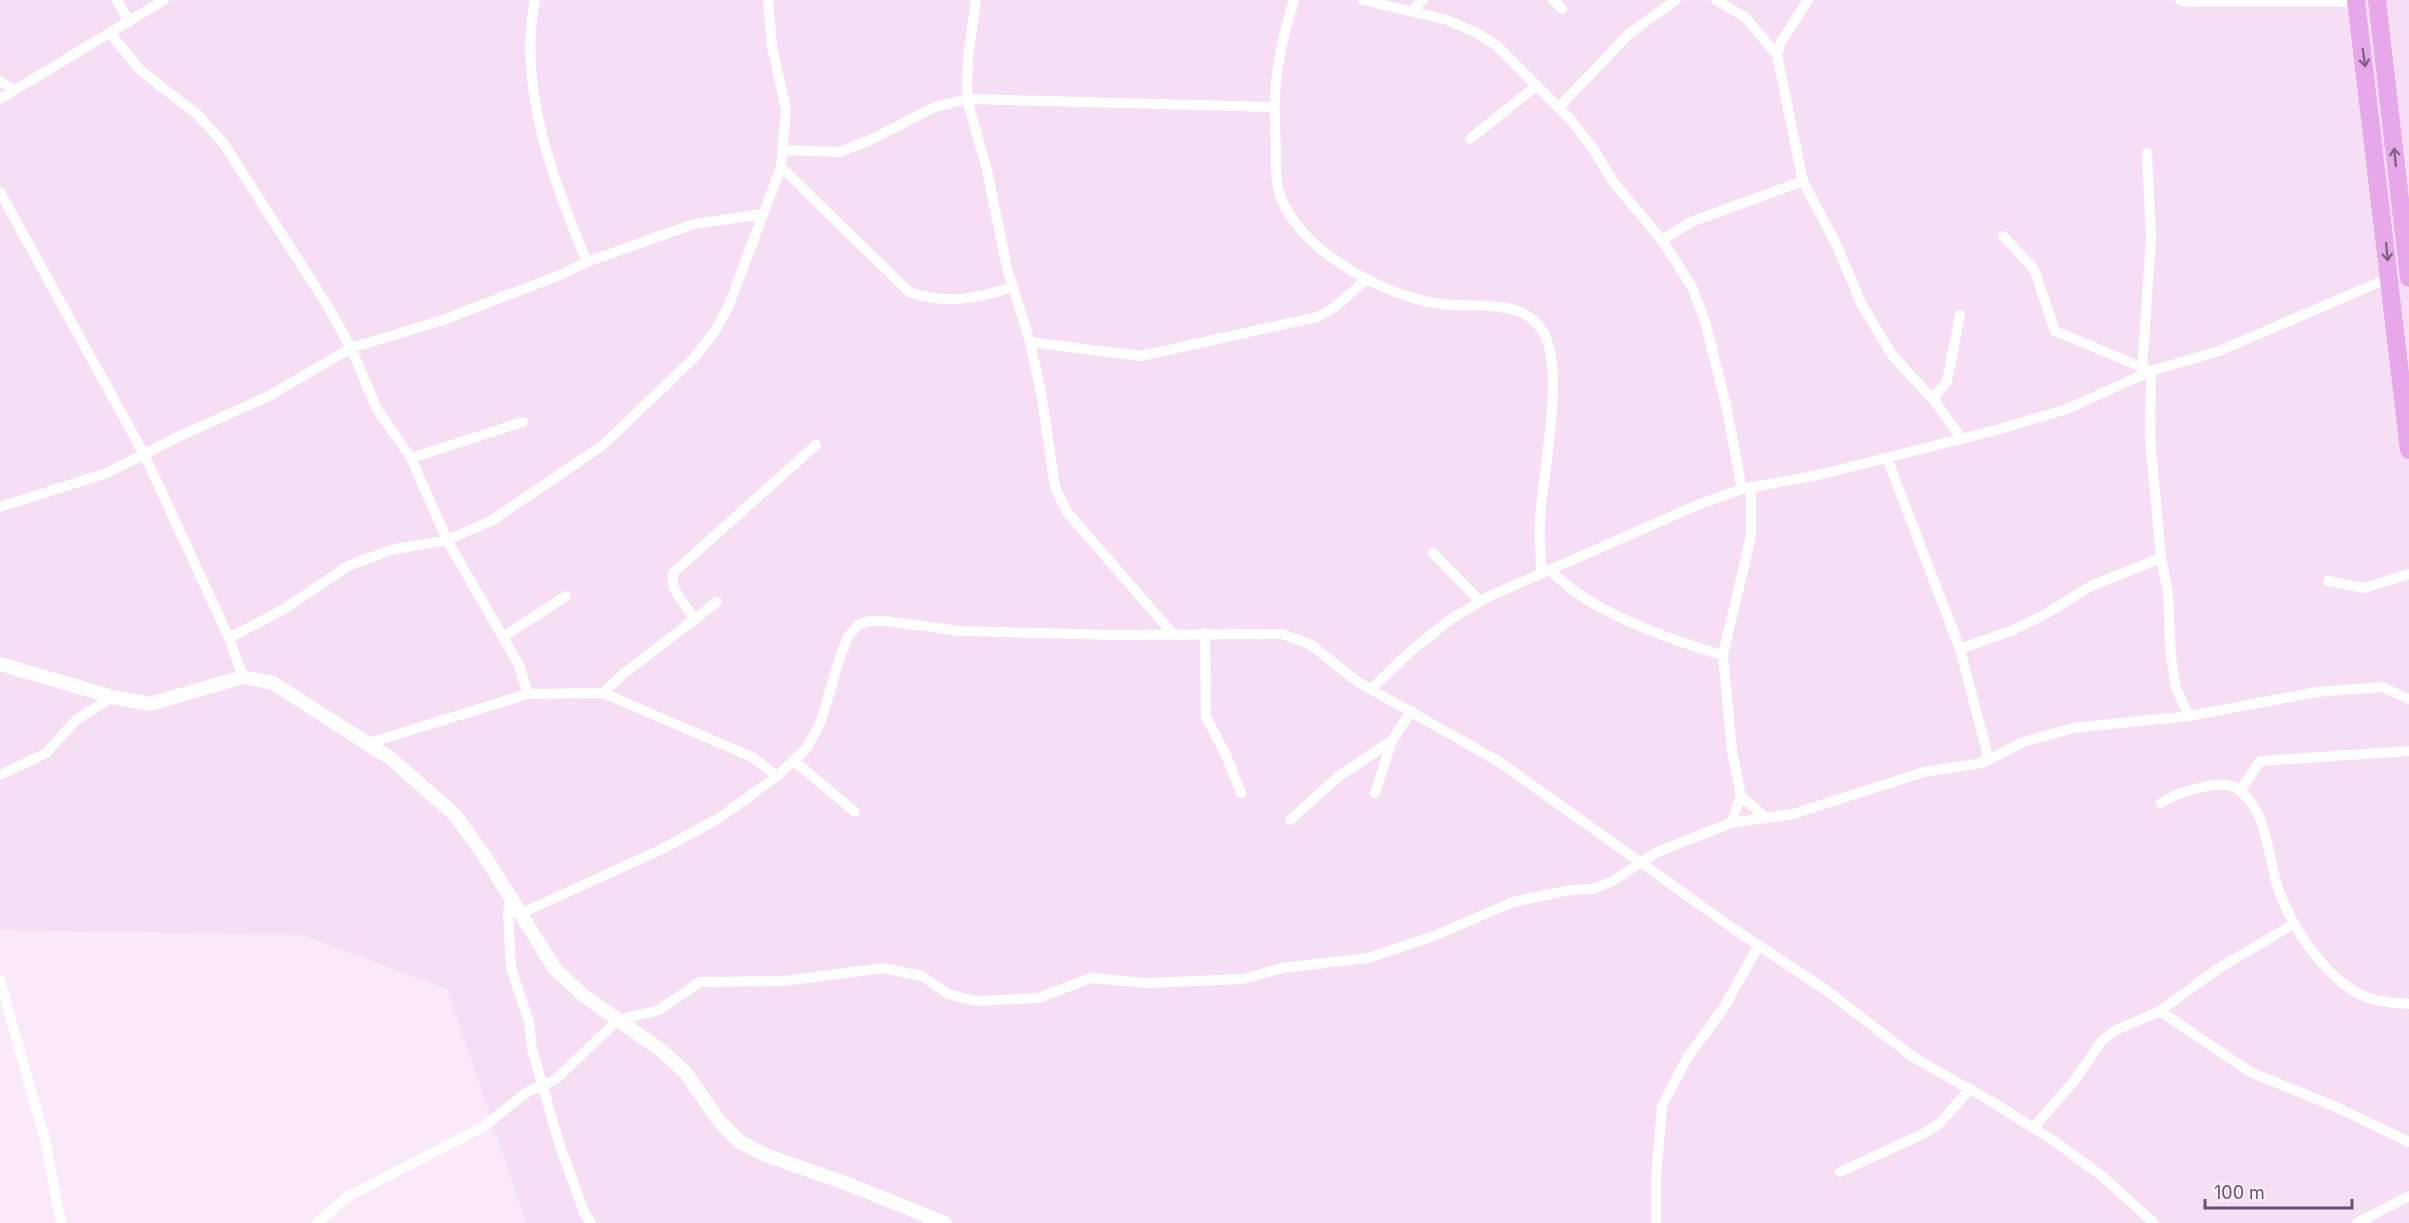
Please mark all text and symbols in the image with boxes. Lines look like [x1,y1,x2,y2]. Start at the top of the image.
one-way arrow [2358,48,2369,67]
one-way arrow [2389,148,2400,168]
one-way arrow [2381,241,2392,261]
scale bar [2205,1172,2352,1210]
text: 100 m [2214,1182,2265,1203]

